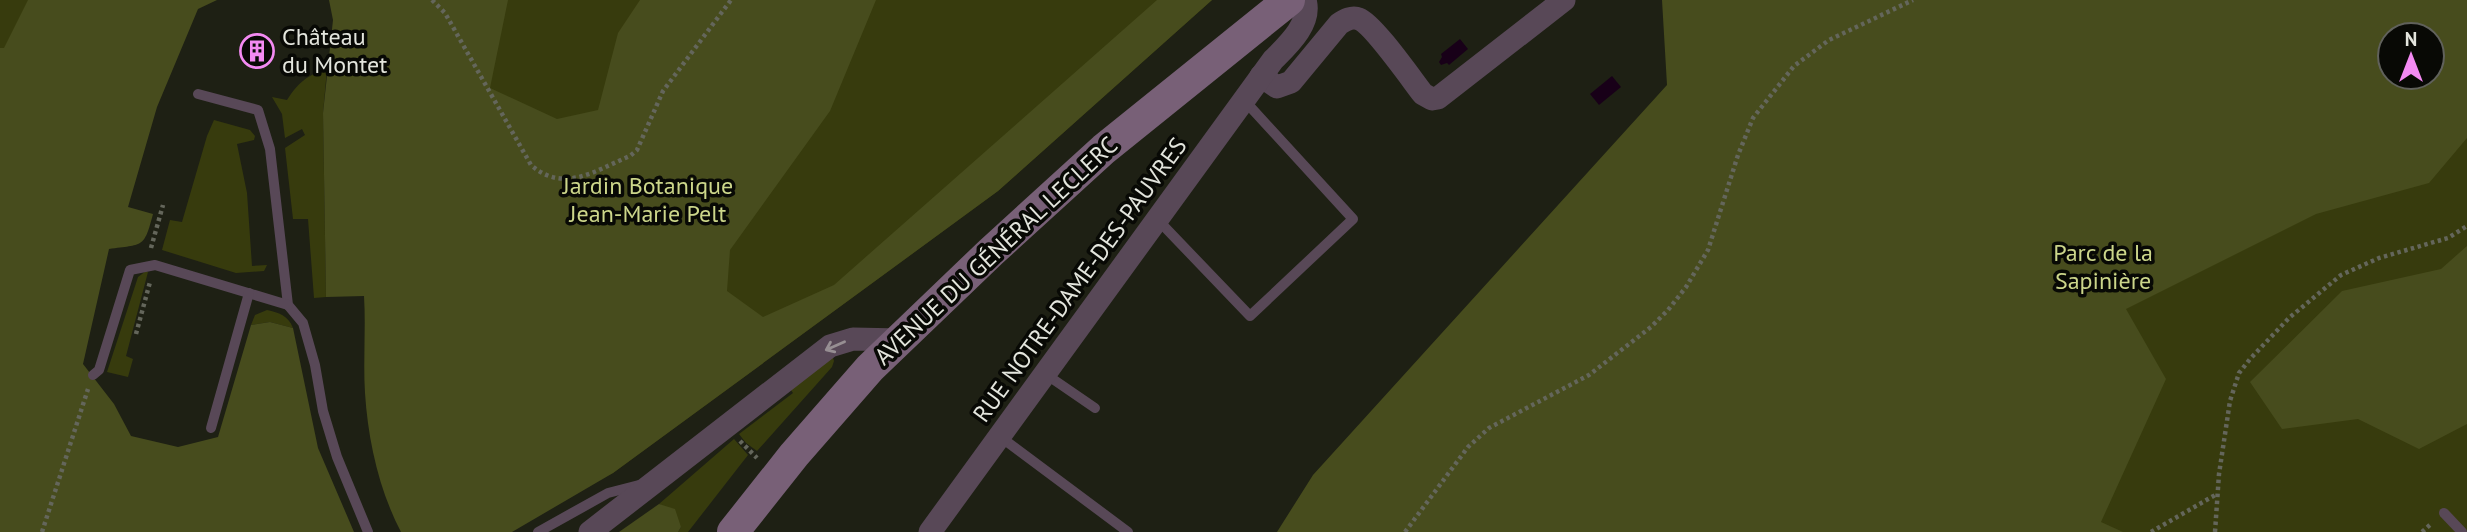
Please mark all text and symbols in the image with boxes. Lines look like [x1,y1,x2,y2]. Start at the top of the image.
place label: Château du Montet [282,21,387,80]
north arrow [2376,21,2446,91]
text: N [2405,27,2417,51]
building icon: Château du Montet [238,32,276,70]
street label: AVENUE DU GÉNÉRAL LECLERC [868,130,1124,372]
street label: RUE NOTRE-DAME-DES-PAUVRES [966,131,1193,428]
park label: Jardin Botanique Jean-Marie Pelt [562,170,733,229]
park label: Parc de la Sapinière [2053,237,2153,296]
one-way arrow [825,340,846,353]

